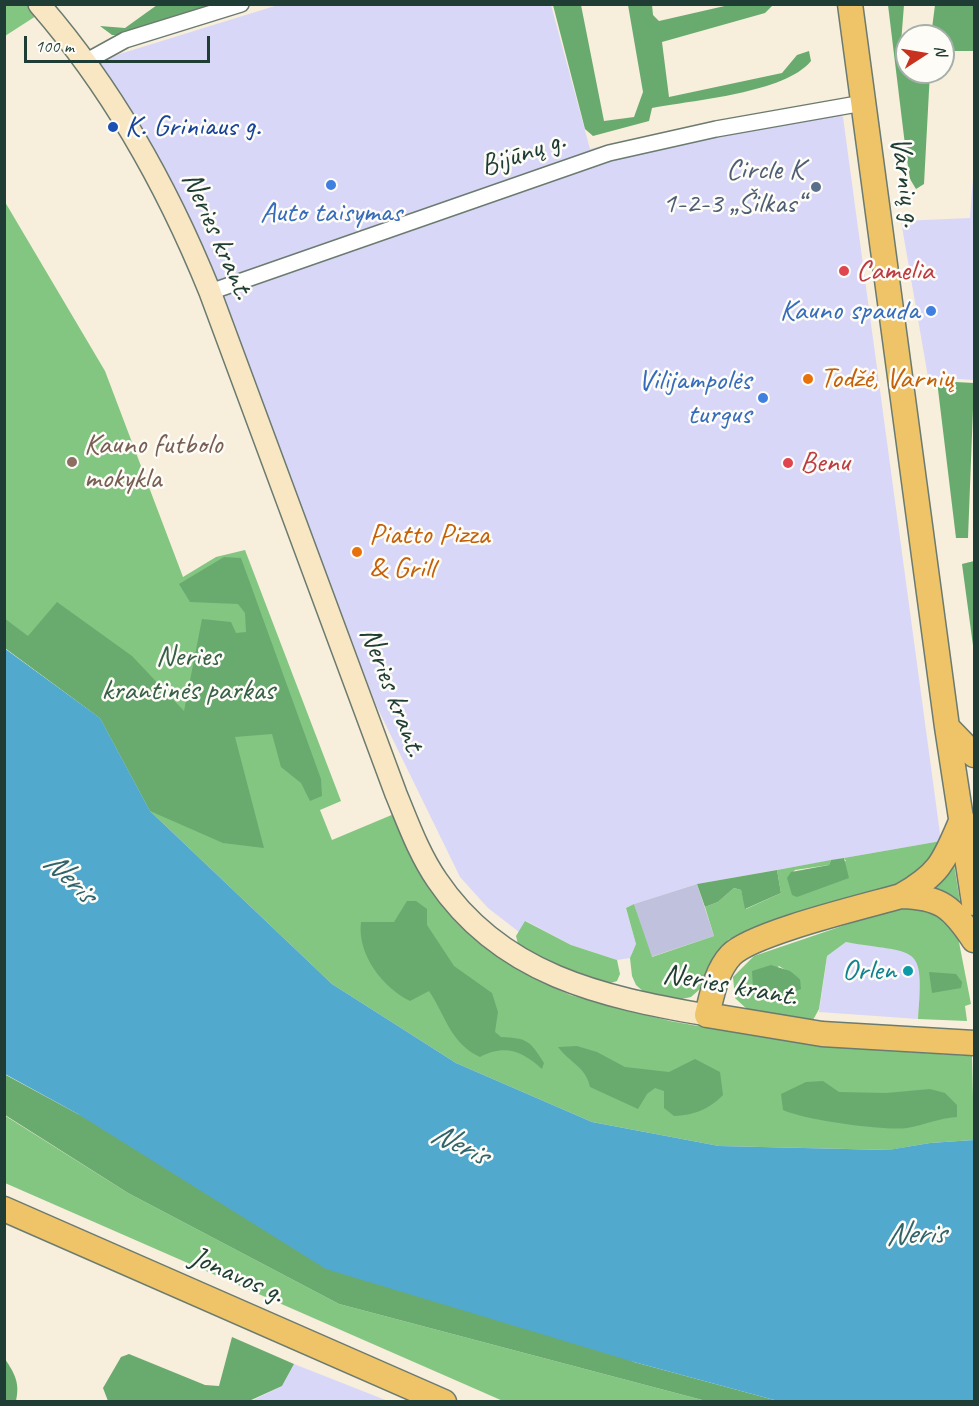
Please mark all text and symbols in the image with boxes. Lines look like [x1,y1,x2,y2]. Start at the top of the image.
scale bar [27,24,213,62]
north arrow [895,24,955,84]
text: 100 m [35,35,74,57]
text: N [930,44,951,58]
place label: K. Griniaus g. [125,109,261,145]
marker: K. Griniaus g. [106,120,120,134]
street label: Bijūnų g. [476,123,570,185]
street label: Varnių g. [881,134,929,230]
place label: Circle K 1-2-3 „Šilkas“ [662,152,804,222]
street label: Neries krant. [173,167,261,305]
marker: Auto taisymas [324,178,338,192]
marker: Circle K 1-2-3 „Šilkas“ [809,180,823,194]
place label: Auto taisymas [260,195,402,231]
place label: Camelia [856,253,934,289]
marker: Camelia [837,264,851,278]
place label: Kauno spauda [780,293,919,329]
marker: Kauno spauda [924,304,938,318]
place label: Todžė, Varnių [820,361,953,397]
place label: Vilijampolės turgus [638,363,751,434]
marker: Todžė, Varnių [801,372,815,386]
marker: Vilijampolės turgus [756,391,770,405]
place label: Kauno futbolo mokykla [84,427,222,498]
place label: Benu [800,445,850,481]
marker: Kauno futbolo mokykla [65,455,79,469]
marker: Benu [781,456,795,470]
place label: Piatto Pizza & Grill [369,517,489,588]
marker: Piatto Pizza & Grill [350,545,364,559]
street label: Neries krant. [351,622,433,762]
park label: Neries krantinės parkas [101,639,275,710]
water label: Neris [35,844,103,912]
place label: Orlen [842,953,896,989]
street label: Neries krant. [660,956,800,1016]
marker: Orlen [901,964,915,978]
water label: Neris [424,1115,494,1175]
water label: Neris [886,1215,944,1255]
street label: Jonavos g. [184,1239,290,1313]

